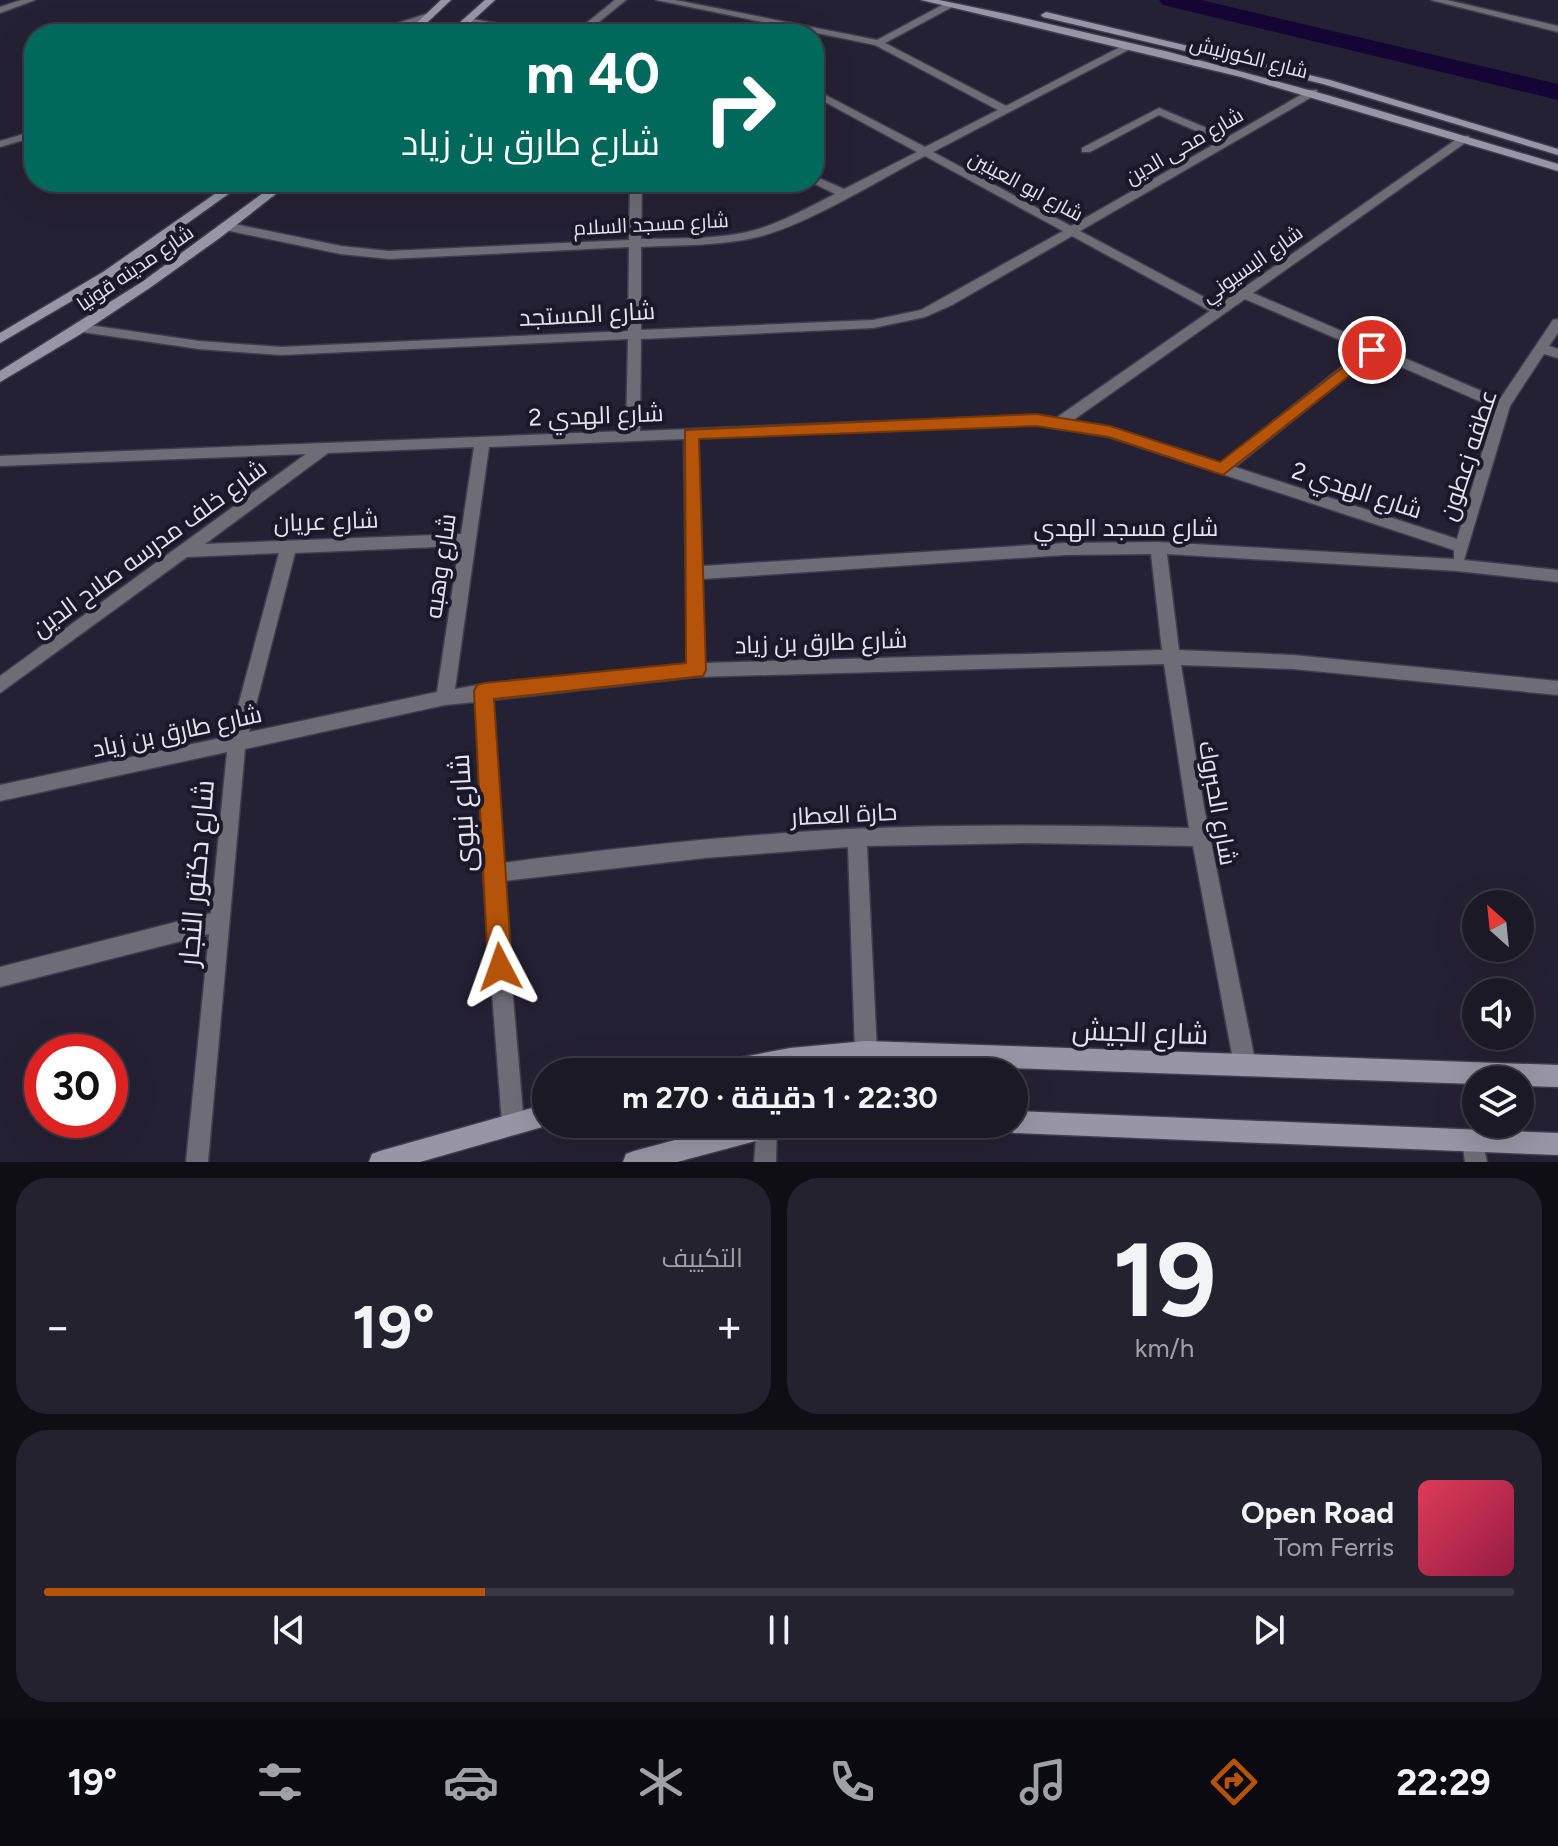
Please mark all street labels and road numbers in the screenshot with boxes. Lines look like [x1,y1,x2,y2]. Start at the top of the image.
street label: شارع الكورنيش [1187,31,1310,85]
street label: شارع محى الدين [1121,103,1248,191]
street label: شارع ابو العينين [964,146,1087,228]
street label: شارع مسجد السلام [573,208,729,242]
street label: شارع مدينه قونيا [72,220,199,318]
street label: شارع البسيوني [1197,220,1310,311]
street label: شارع المستجد [518,296,656,334]
street label: عطفه زعطون [1433,386,1503,524]
street label: شارع الهدي 2 [528,398,664,436]
street label: شارع خلف مدرسه صلاح الدين [26,453,273,645]
street label: شارع الهدي 2 [1287,455,1426,528]
street label: شارع عريان [273,505,379,539]
street label: شارع وهبه [418,512,464,621]
street label: شارع مسجد الهدي [1034,513,1218,546]
street label: شارع طارق بن زياد [734,624,908,662]
street label: شارع طارق بن زياد [90,699,265,765]
street label: شارع الحبروك [1191,738,1243,868]
street label: شارع نبوى [442,753,484,873]
street label: شارع دكتور النجار [171,778,223,970]
street label: حارة العطار [788,797,898,831]
street label: شارع الجيش [1071,1013,1209,1053]

